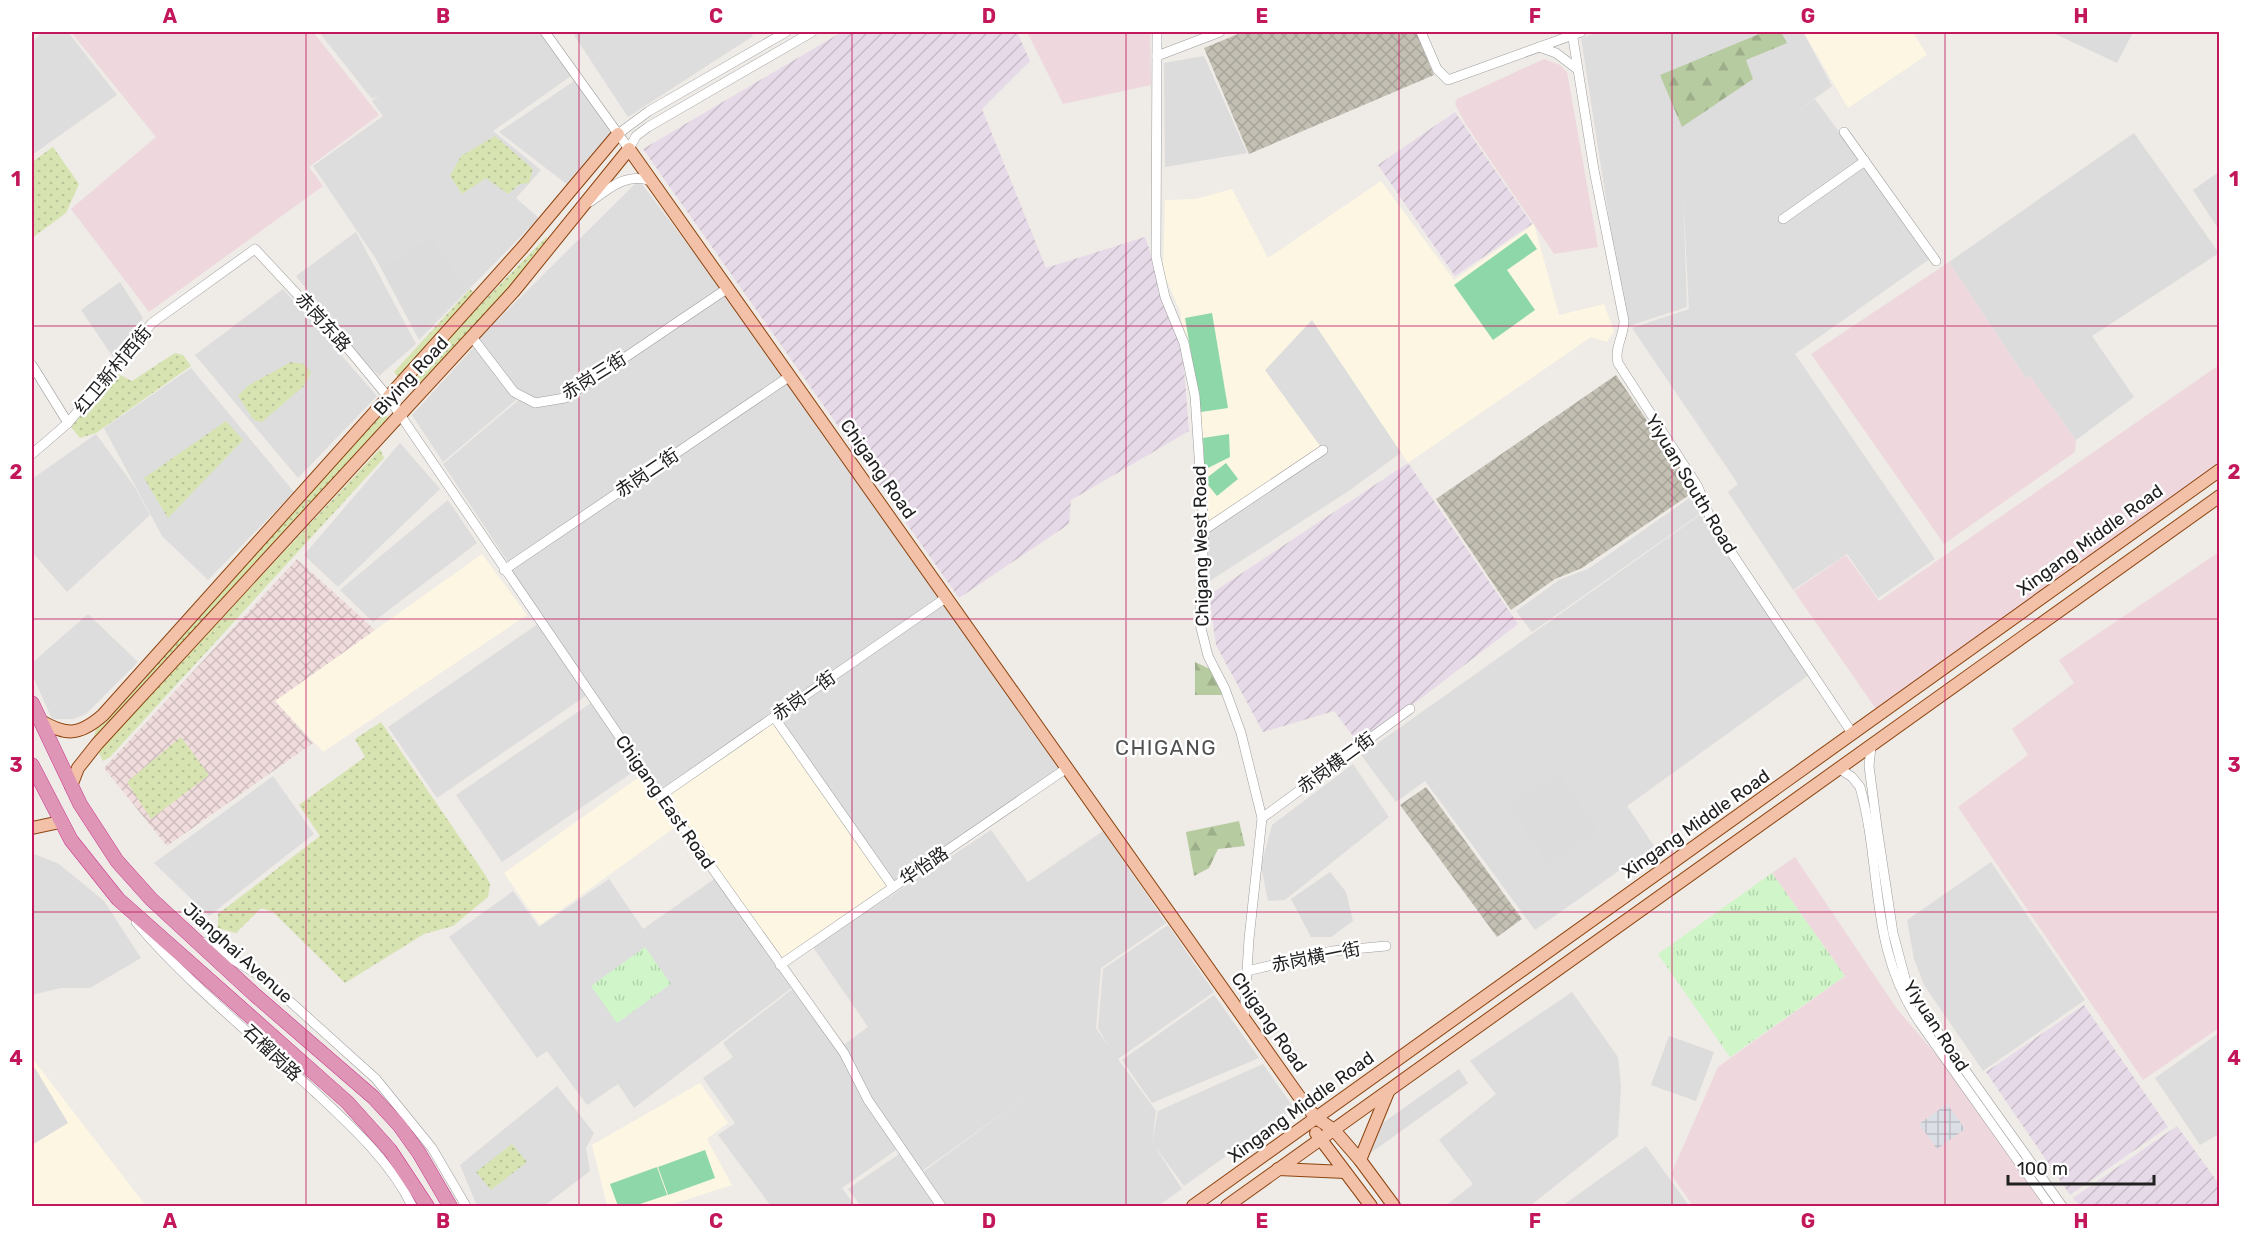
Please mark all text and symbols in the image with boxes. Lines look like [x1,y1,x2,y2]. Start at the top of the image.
text: A [163,4,178,28]
text: B [436,4,450,28]
text: C [709,4,723,28]
text: D [982,4,996,28]
text: E [1256,4,1268,28]
text: F [1529,4,1541,28]
text: G [1801,4,1815,28]
text: H [2074,4,2088,28]
text: 1 [11,167,21,191]
text: 1 [2229,167,2239,191]
street label: 赤岗东路 [291,288,355,356]
street label: 红卫新村西街 [70,322,156,418]
street label: Biying Road [369,332,453,420]
street label: 赤岗三街 [558,348,630,404]
street label: Yiyuan South Road [1641,410,1741,558]
street label: Chigang Road [836,415,920,523]
street label: 赤岗二街 [611,444,683,502]
text: 2 [10,460,23,484]
text: 2 [2228,460,2241,484]
street label: Chigang West Road [1189,465,1213,627]
street label: Xingang Middle Road [2013,480,2167,600]
street label: 赤岗一街 [768,666,840,726]
street label: 赤岗横二街 [1293,728,1379,798]
street label: Chigang East Road [611,731,719,873]
district label: CHIGANG [1115,735,1217,760]
text: 3 [9,753,23,777]
text: 3 [2227,753,2241,777]
street label: Xingang Middle Road [1618,765,1774,883]
street label: 华怡路 [895,842,953,890]
street label: Jianghai Avenue [179,898,297,1008]
street label: 赤岗横一街 [1270,938,1362,976]
street label: Chigang Road [1227,968,1311,1076]
street label: Yiyuan Road [1898,976,1974,1076]
street label: 石榴岗路 [238,1020,306,1086]
text: 4 [9,1046,23,1070]
text: 4 [2227,1046,2241,1070]
street label: Xingang Middle Road [1224,1047,1378,1167]
scale bar [2008,1148,2154,1186]
text: 100 m [2017,1158,2068,1180]
text: A [163,1209,178,1233]
text: B [436,1209,450,1233]
text: C [709,1209,723,1233]
text: D [982,1209,996,1233]
text: E [1256,1209,1268,1233]
text: F [1529,1209,1541,1233]
text: G [1801,1209,1815,1233]
text: H [2074,1209,2088,1233]

